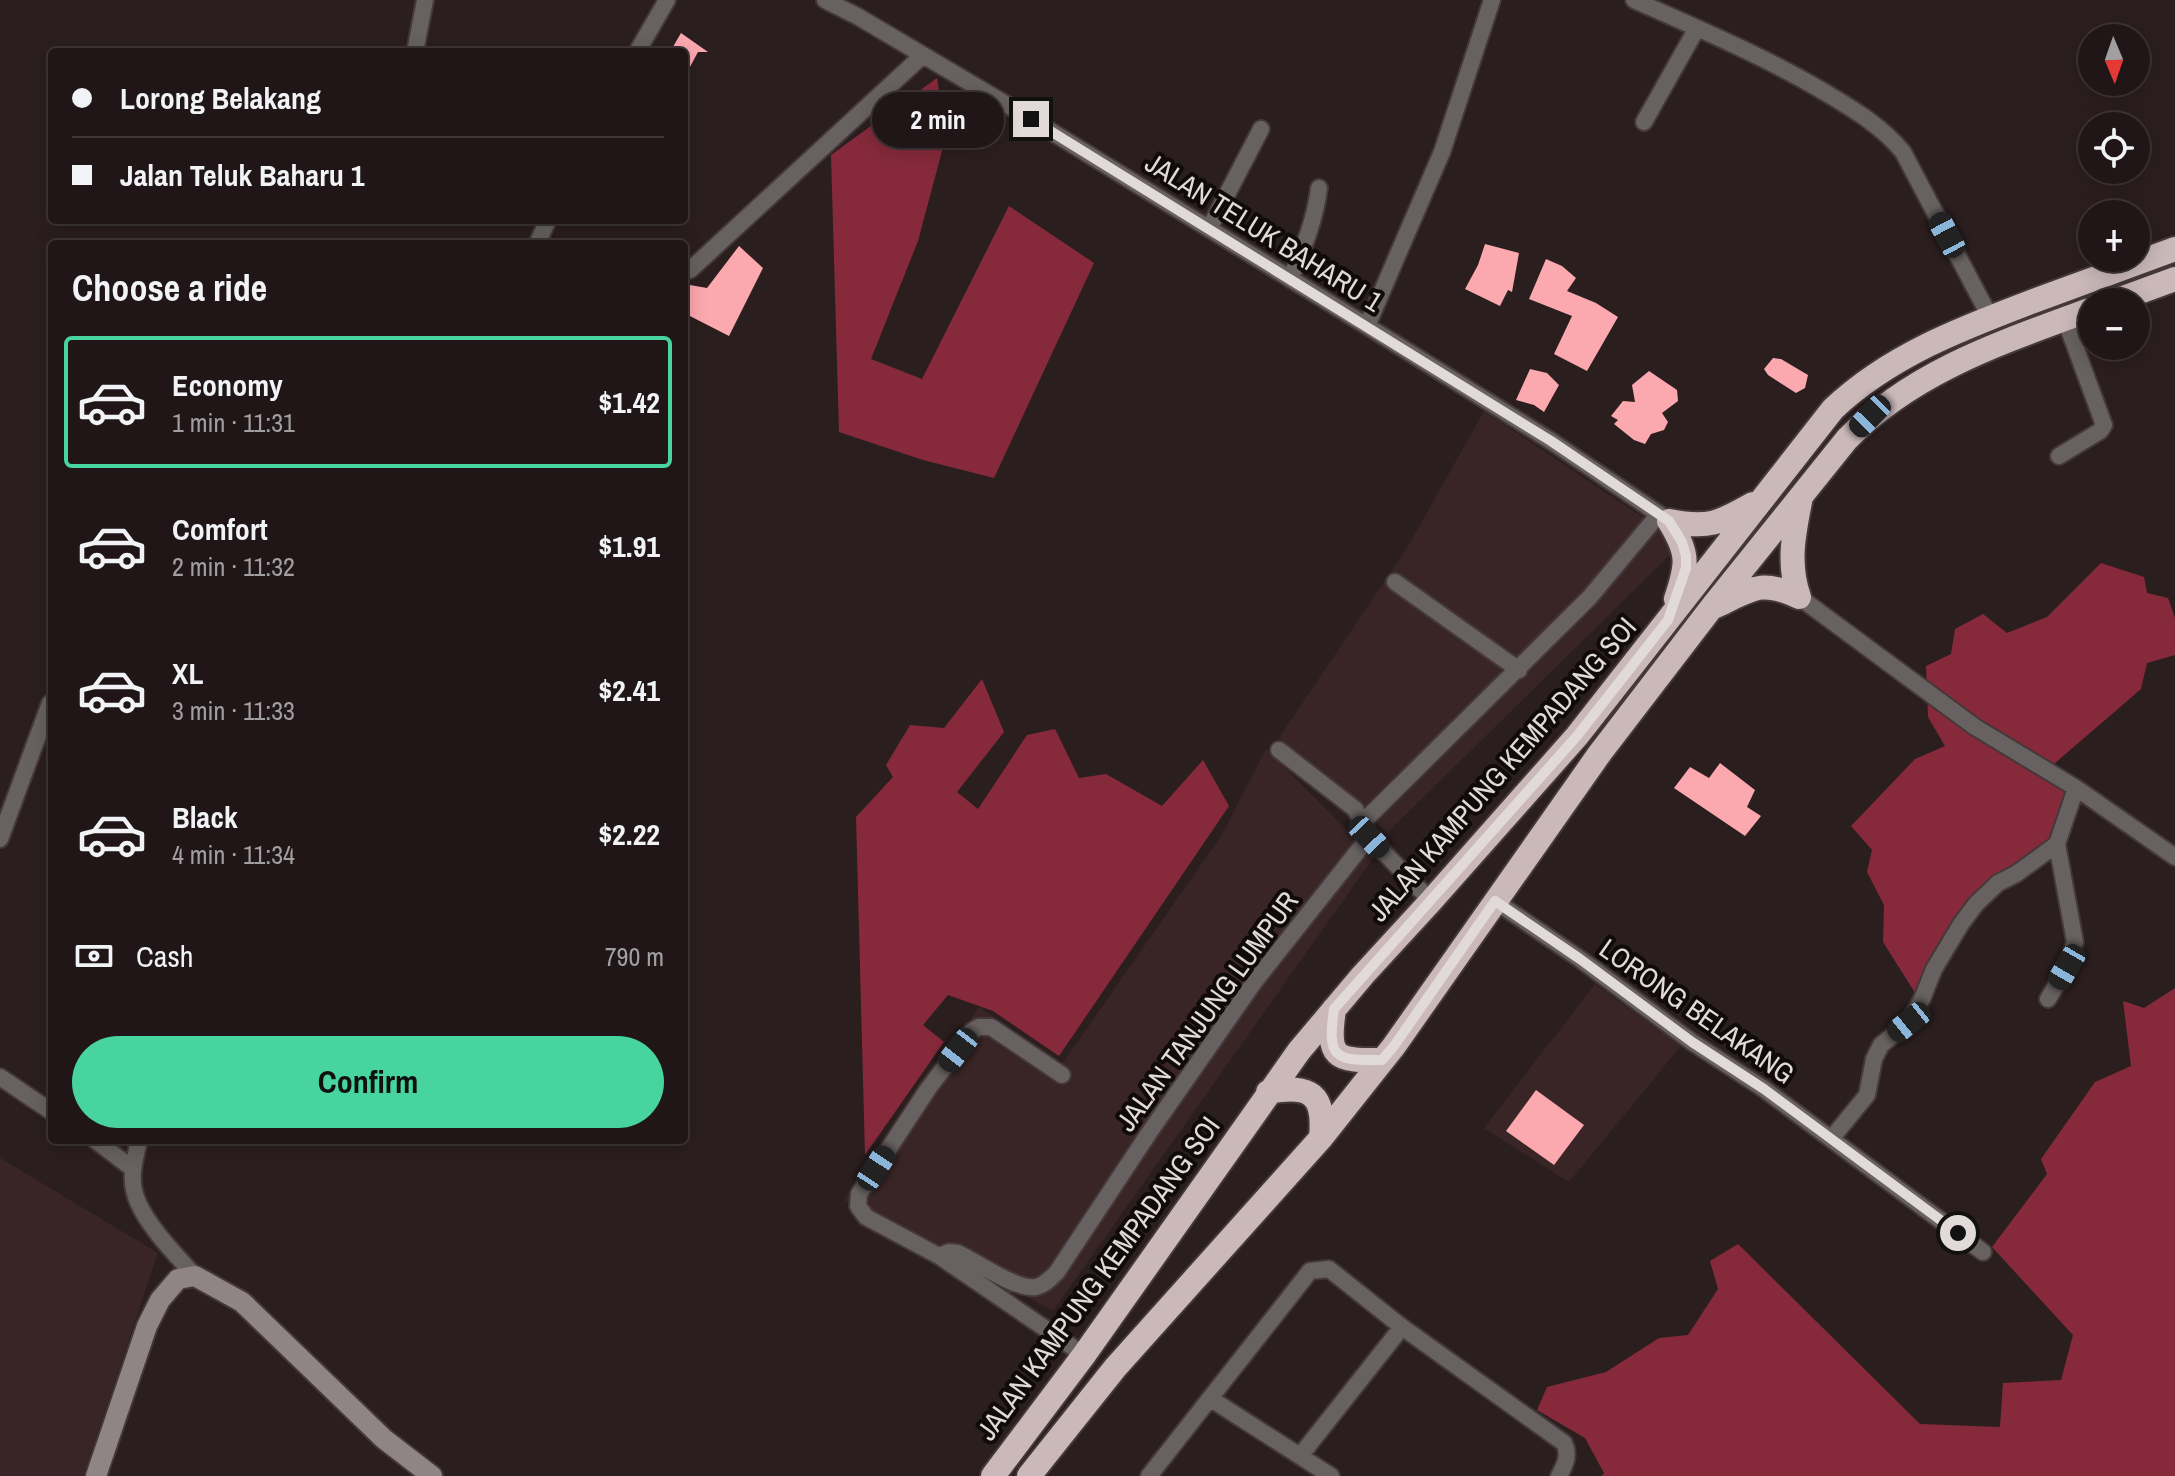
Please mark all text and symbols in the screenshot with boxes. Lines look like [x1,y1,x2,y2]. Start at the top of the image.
north arrow [2078,24,2150,96]
map controls [2078,24,2150,360]
text: Lorong Belakang [120,78,321,118]
callout: 2 min [871,91,1003,147]
route end [1013,101,1049,137]
text: 2 min [910,102,966,137]
button: locate [2078,112,2150,184]
street label: JALAN TELUK BAHARU 1 [1138,144,1390,320]
text: Jalan Teluk Baharu 1 [120,155,364,195]
button: + [2078,200,2150,272]
car [1925,208,1969,262]
text: Choose a ride [72,264,267,312]
button: − [2078,288,2150,360]
text: Economy [172,365,283,405]
icon: car [76,366,148,438]
text: $1.42 [598,382,660,422]
car [1845,390,1895,442]
text: 1 min · 11:31 [172,405,295,440]
text: Comfort [172,509,268,549]
icon: car [76,510,148,582]
text: $1.91 [598,526,660,566]
text: 2 min · 11:32 [172,549,295,584]
street label: JALAN KAMPUNG KEMPADANG SOI [1359,609,1645,929]
text: XL [172,653,203,693]
icon: car [76,654,148,726]
text: $2.41 [598,670,660,710]
text: 3 min · 11:33 [172,693,295,728]
text: Black [172,797,238,837]
icon: car [76,798,148,870]
car [1344,811,1394,863]
text: $2.22 [598,814,660,854]
text: 4 min · 11:34 [172,837,295,872]
street label: JALAN TANJUNG LUMPUR [1107,884,1307,1138]
street label: LORONG BELAKANG [1592,930,1802,1092]
icon: cash [72,934,116,978]
text: Cash [136,936,193,976]
text: 790 m [605,939,664,974]
car [2045,940,2089,994]
car [1883,998,1935,1046]
car [934,1024,982,1076]
button: Confirm [72,1036,664,1128]
street label: JALAN KAMPUNG KEMPADANG SOI [968,1109,1228,1447]
car [853,1141,899,1195]
route start [1940,1215,1976,1251]

